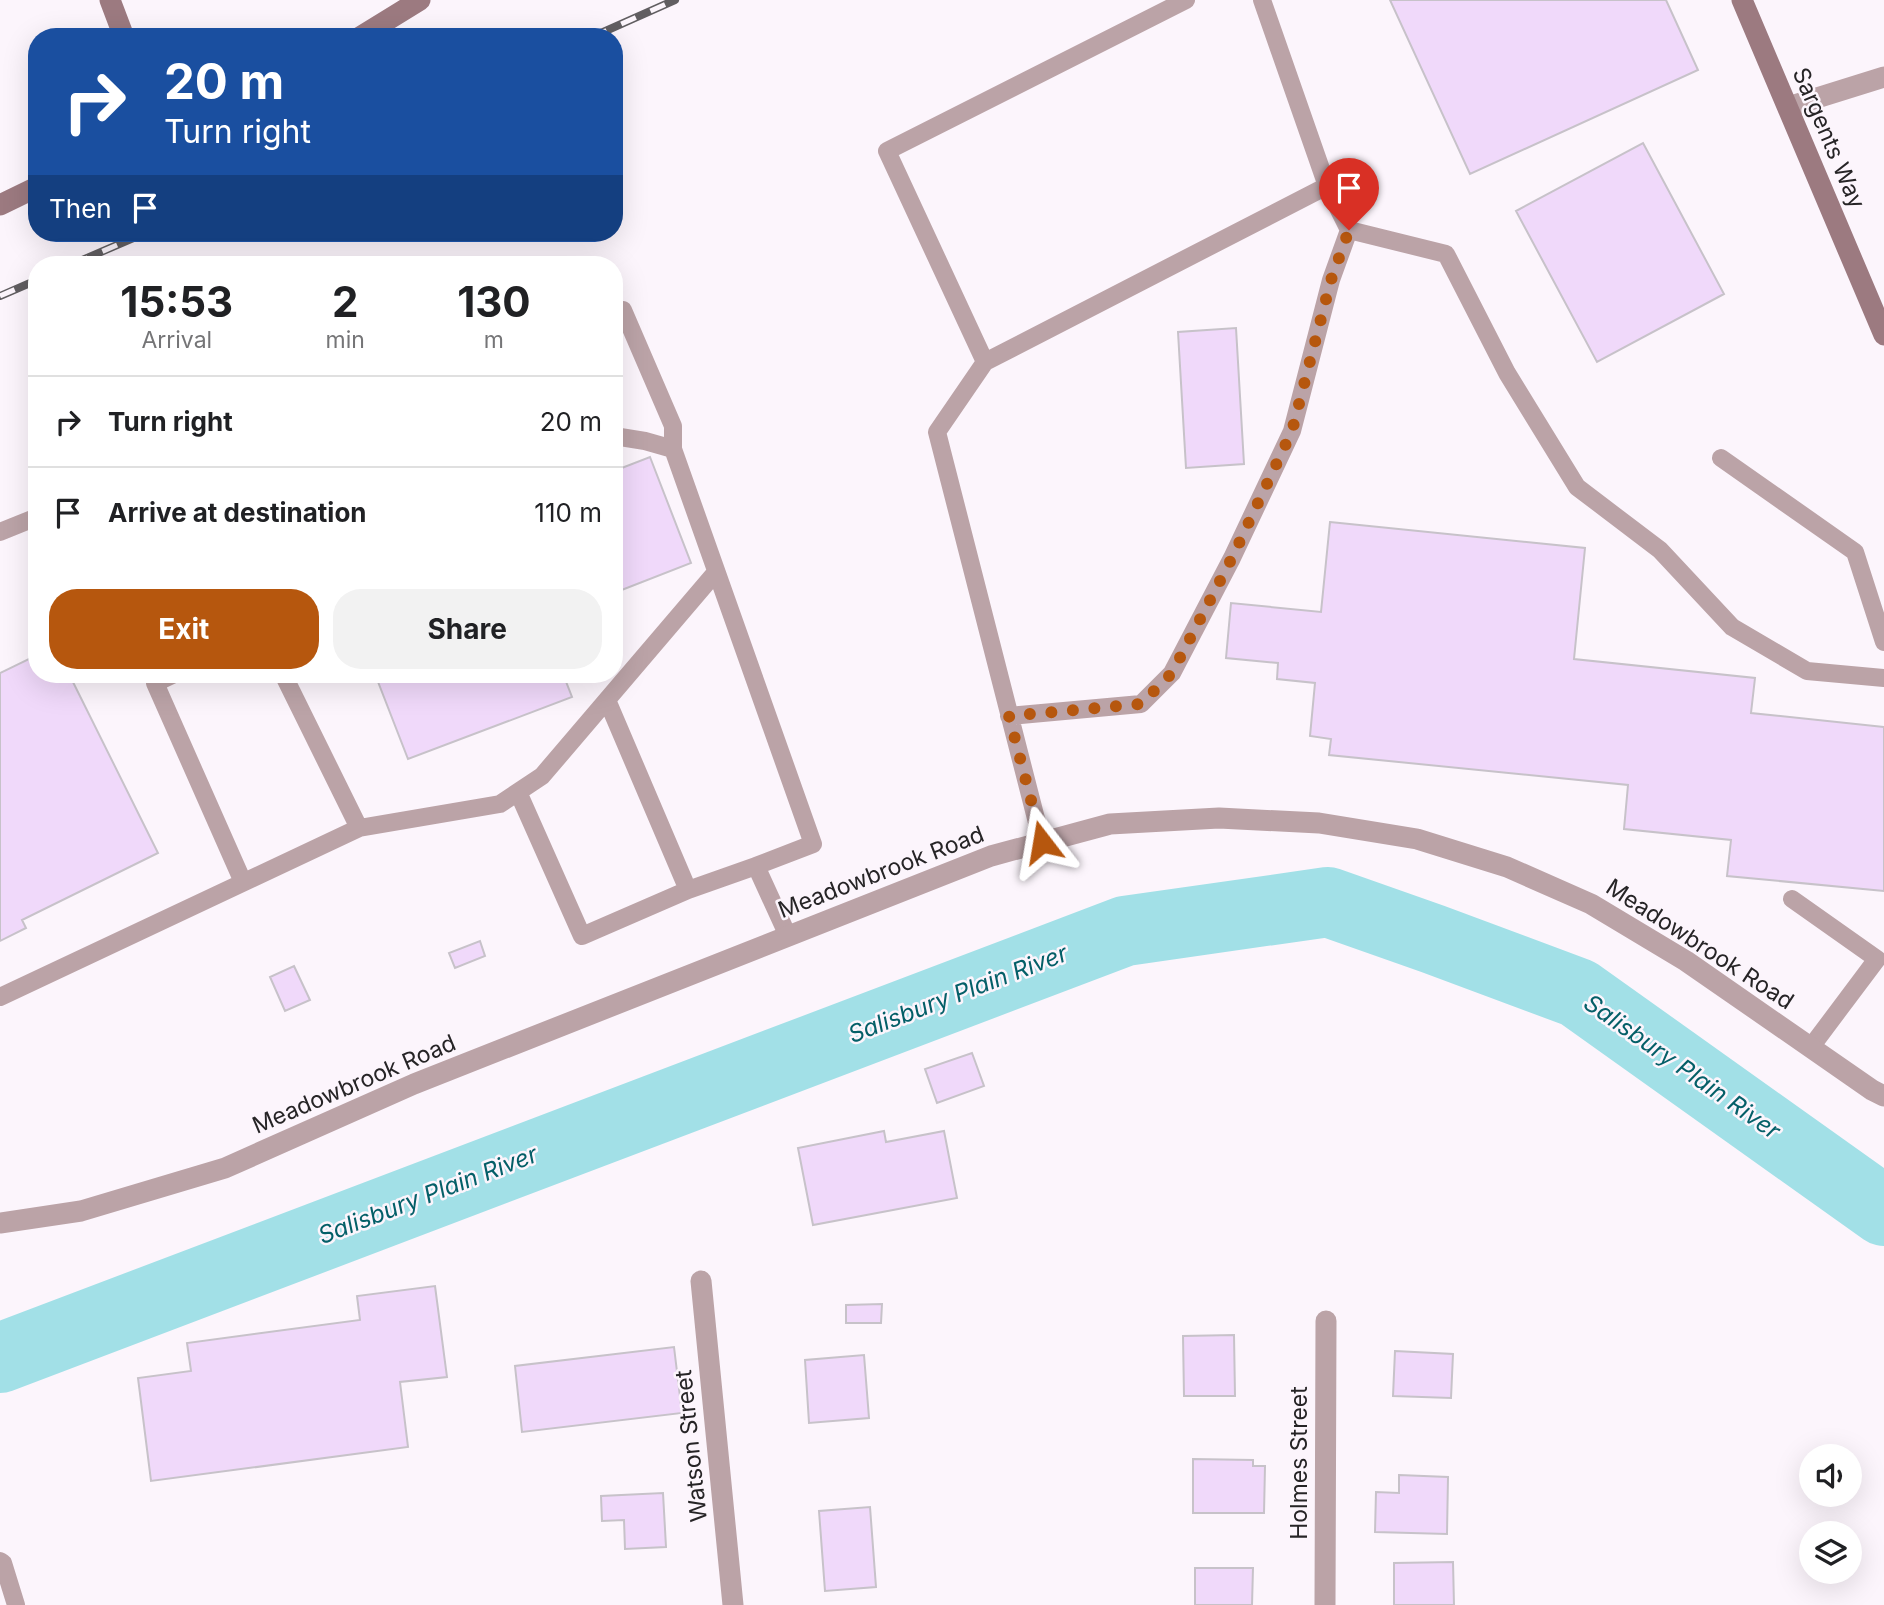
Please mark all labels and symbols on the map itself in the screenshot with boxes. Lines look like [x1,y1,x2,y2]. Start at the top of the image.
street label: Sargents Way [1787,64,1871,213]
pin [1319,158,1379,230]
position arrow [1005,805,1079,879]
street label: Meadowbrook Road [774,820,988,924]
street label: Meadowbrook Road [1601,873,1799,1015]
water label: Salisbury Plain River [844,938,1073,1049]
water label: Salisbury Plain River [1579,988,1787,1146]
street label: Meadowbrook Road [248,1028,460,1140]
water label: Salisbury Plain River [314,1139,543,1250]
street label: Watson Street [669,1368,713,1523]
street label: Holmes Street [1285,1386,1313,1540]

